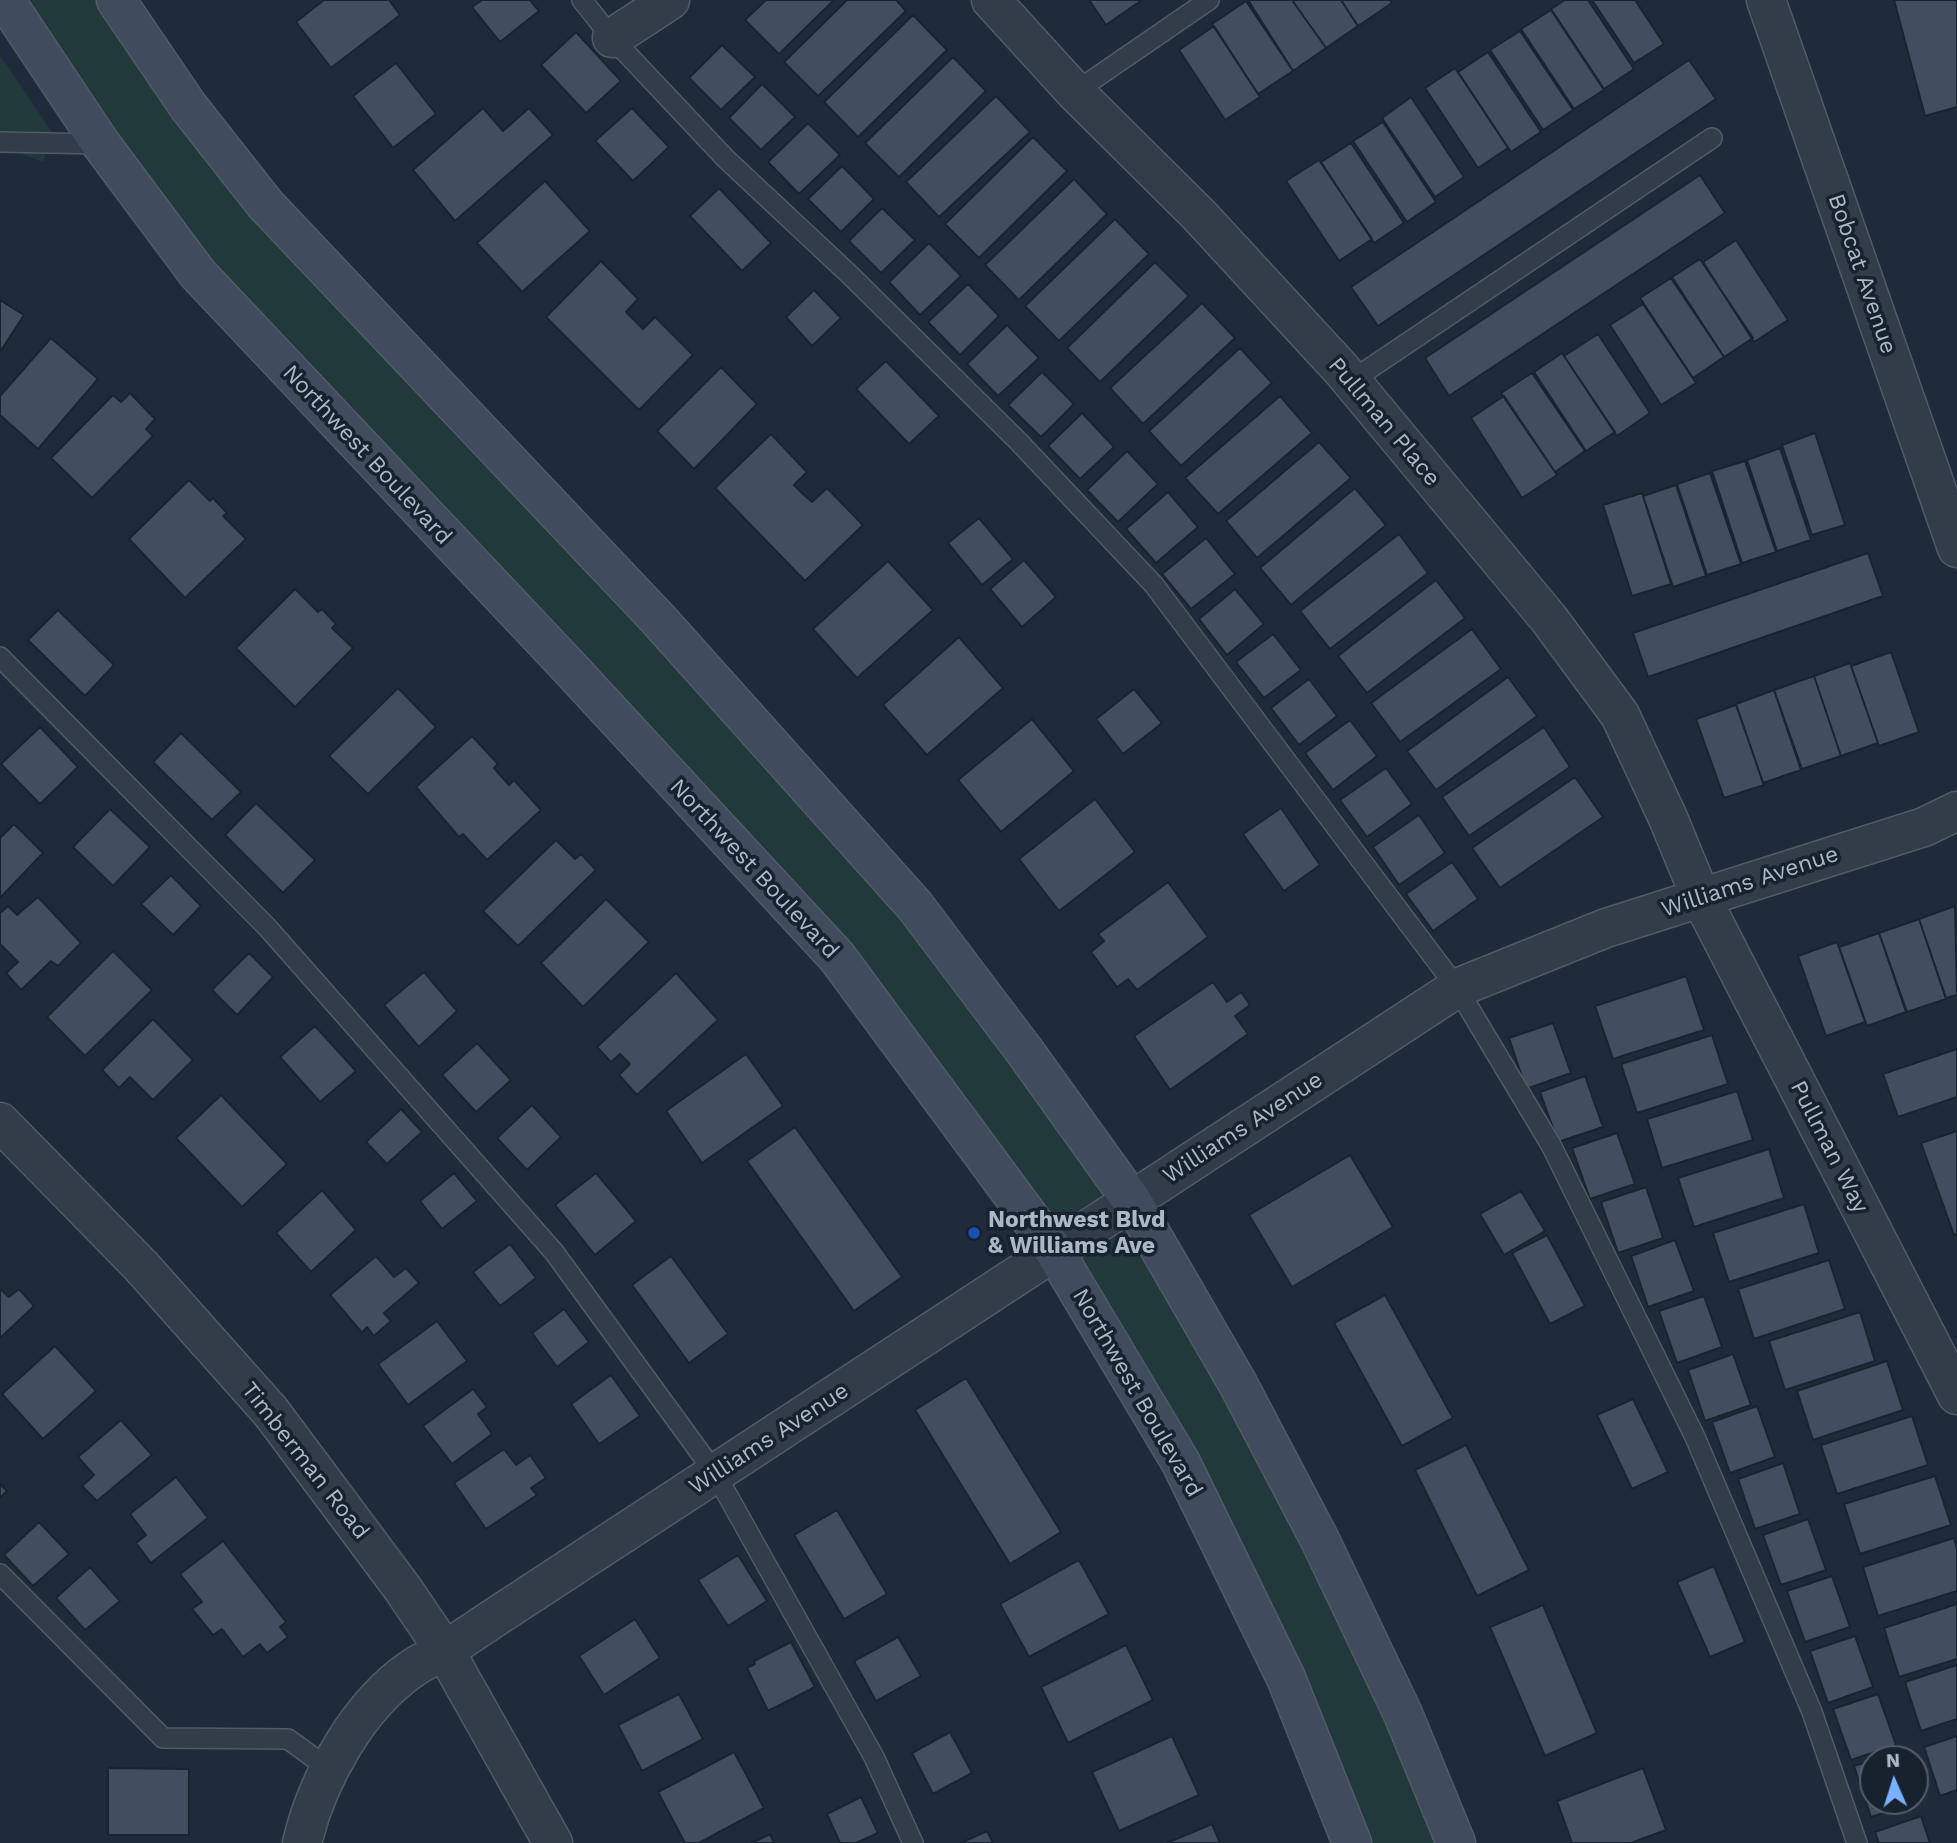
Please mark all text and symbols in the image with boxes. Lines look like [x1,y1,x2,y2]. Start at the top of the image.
street label: Bobcat Avenue [1822,190,1902,358]
street label: Pullman Place [1322,352,1446,492]
street label: Northwest Boulevard [277,359,457,551]
street label: Northwest Boulevard [664,773,844,965]
street label: Williams Avenue [1658,840,1842,924]
street label: Williams Avenue [1158,1066,1328,1190]
street label: Pullman Way [1784,1076,1874,1218]
place label: Northwest Blvd & Williams Ave [988,1206,1165,1260]
marker: Northwest Blvd & Williams Ave [966,1225,982,1241]
street label: Northwest Boulevard [1066,1284,1208,1502]
street label: Timberman Road [235,1377,375,1545]
street label: Williams Avenue [684,1377,854,1501]
north arrow [1859,1745,1929,1815]
text: N [1885,1749,1901,1772]

